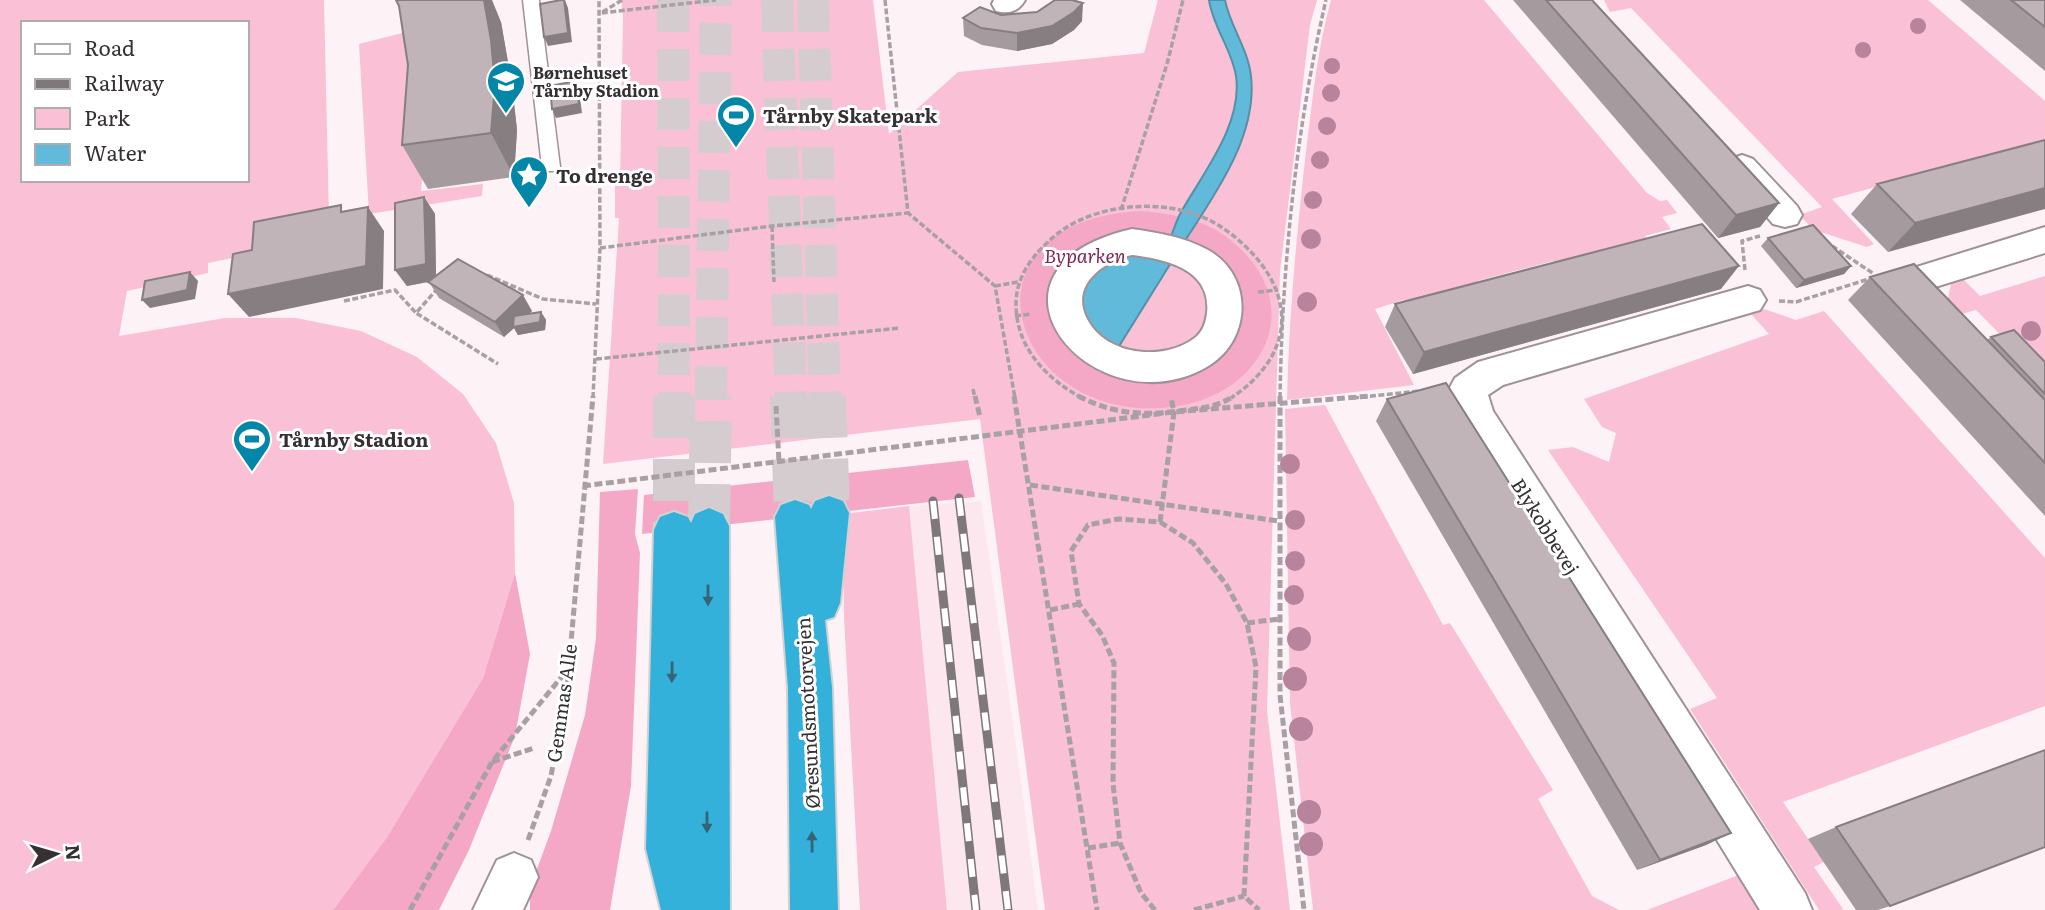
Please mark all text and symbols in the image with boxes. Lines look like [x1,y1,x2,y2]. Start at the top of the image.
legend [21,21,248,182]
text: Road [84,31,135,62]
school or university icon: Børnehuset Tårnby Stadion [485,60,527,115]
place label: Børnehuset Tårnby Stadion [533,60,659,102]
text: Railway [84,66,165,97]
sports icon: Tårnby Skatepark [715,94,757,149]
text: Park [84,101,130,132]
place label: Tårnby Skatepark [763,101,937,129]
text: Water [84,136,146,167]
place icon: To drenge [508,154,550,209]
place label: To drenge [556,161,653,189]
park label: Byparken [1044,241,1127,269]
sports icon: Tårnby Stadion [231,418,273,473]
place label: Tårnby Stadion [279,425,428,453]
street label: Blykobbevej [1505,472,1587,580]
one-way arrow [702,584,714,606]
street label: Øresundsmotorvejen [788,617,826,809]
street label: Gemmas Alle [539,642,583,764]
one-way arrow [666,661,678,683]
one-way arrow [701,811,712,833]
north arrow [21,819,91,889]
one-way arrow [807,831,818,853]
text: N [59,843,89,862]

